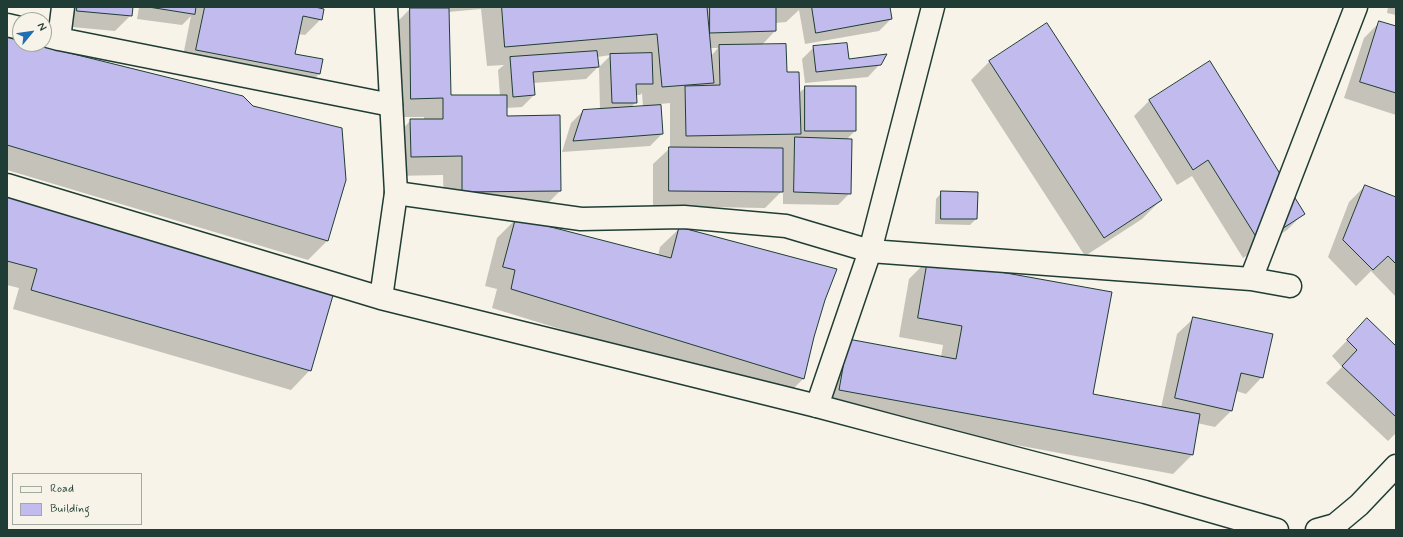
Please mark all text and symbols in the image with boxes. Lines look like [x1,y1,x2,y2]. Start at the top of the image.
north arrow [12,12,52,52]
text: N [34,20,50,33]
legend [12,473,142,525]
text: Road [50,481,74,497]
text: Building [50,501,90,517]

